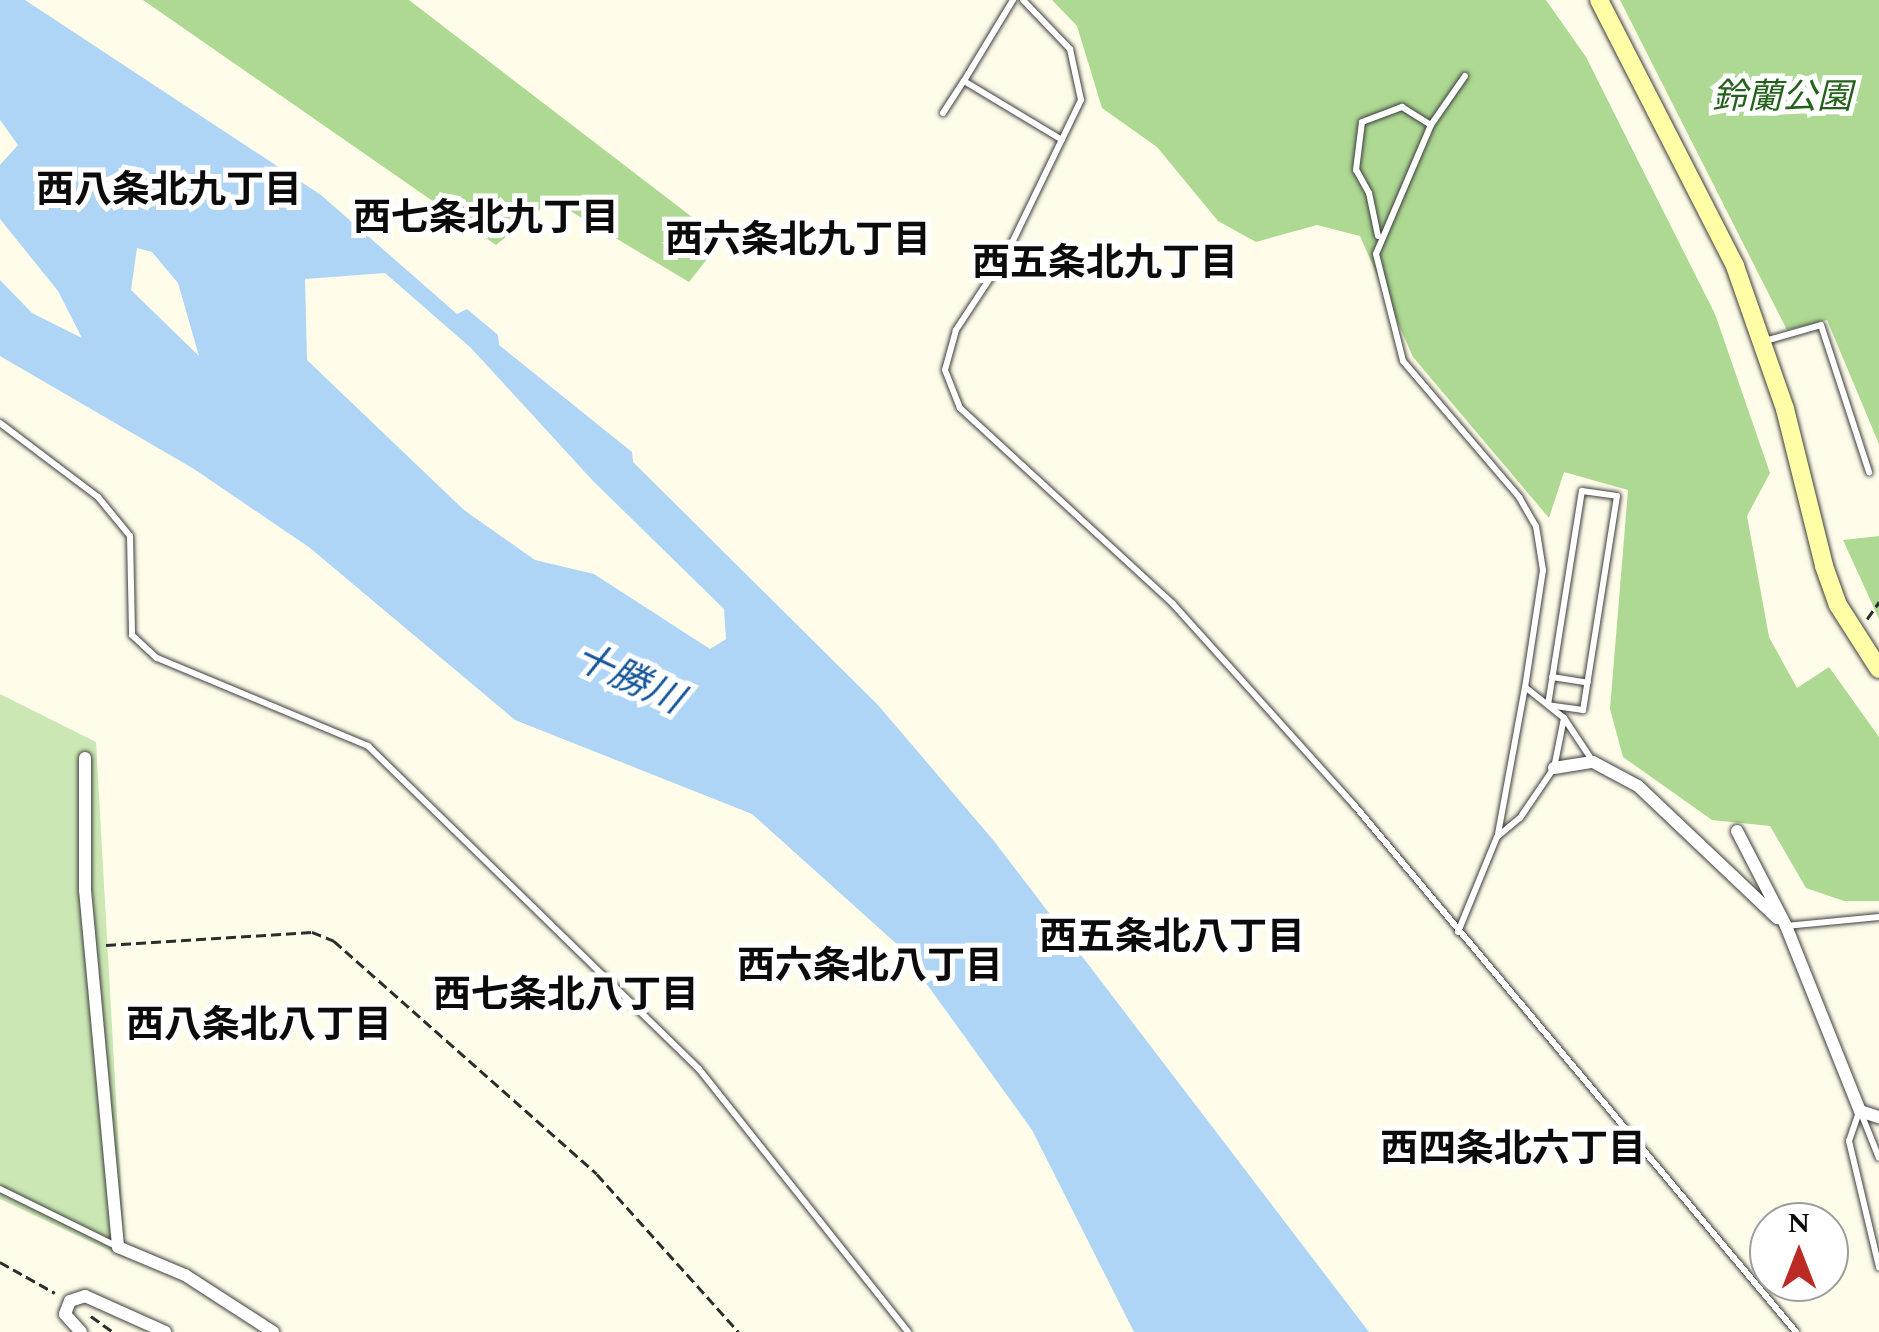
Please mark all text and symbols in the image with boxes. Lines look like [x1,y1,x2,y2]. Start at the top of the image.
park label: 鈴蘭公園 [1712,77,1852,119]
district label: 西八条北九丁目 [36,169,302,215]
district label: 西七条北九丁目 [353,197,619,243]
district label: 西六条北九丁目 [665,219,931,265]
district label: 西五条北九丁目 [972,242,1238,288]
water label: 十勝川 [567,635,689,725]
district label: 西五条北八丁目 [1039,916,1305,962]
district label: 西六条北八丁目 [737,945,1003,991]
district label: 西七条北八丁目 [433,974,699,1020]
district label: 西八条北八丁目 [126,1004,392,1050]
district label: 西四条北六丁目 [1380,1128,1646,1174]
north arrow [1749,1202,1849,1302]
text: N [1788,1202,1810,1245]

